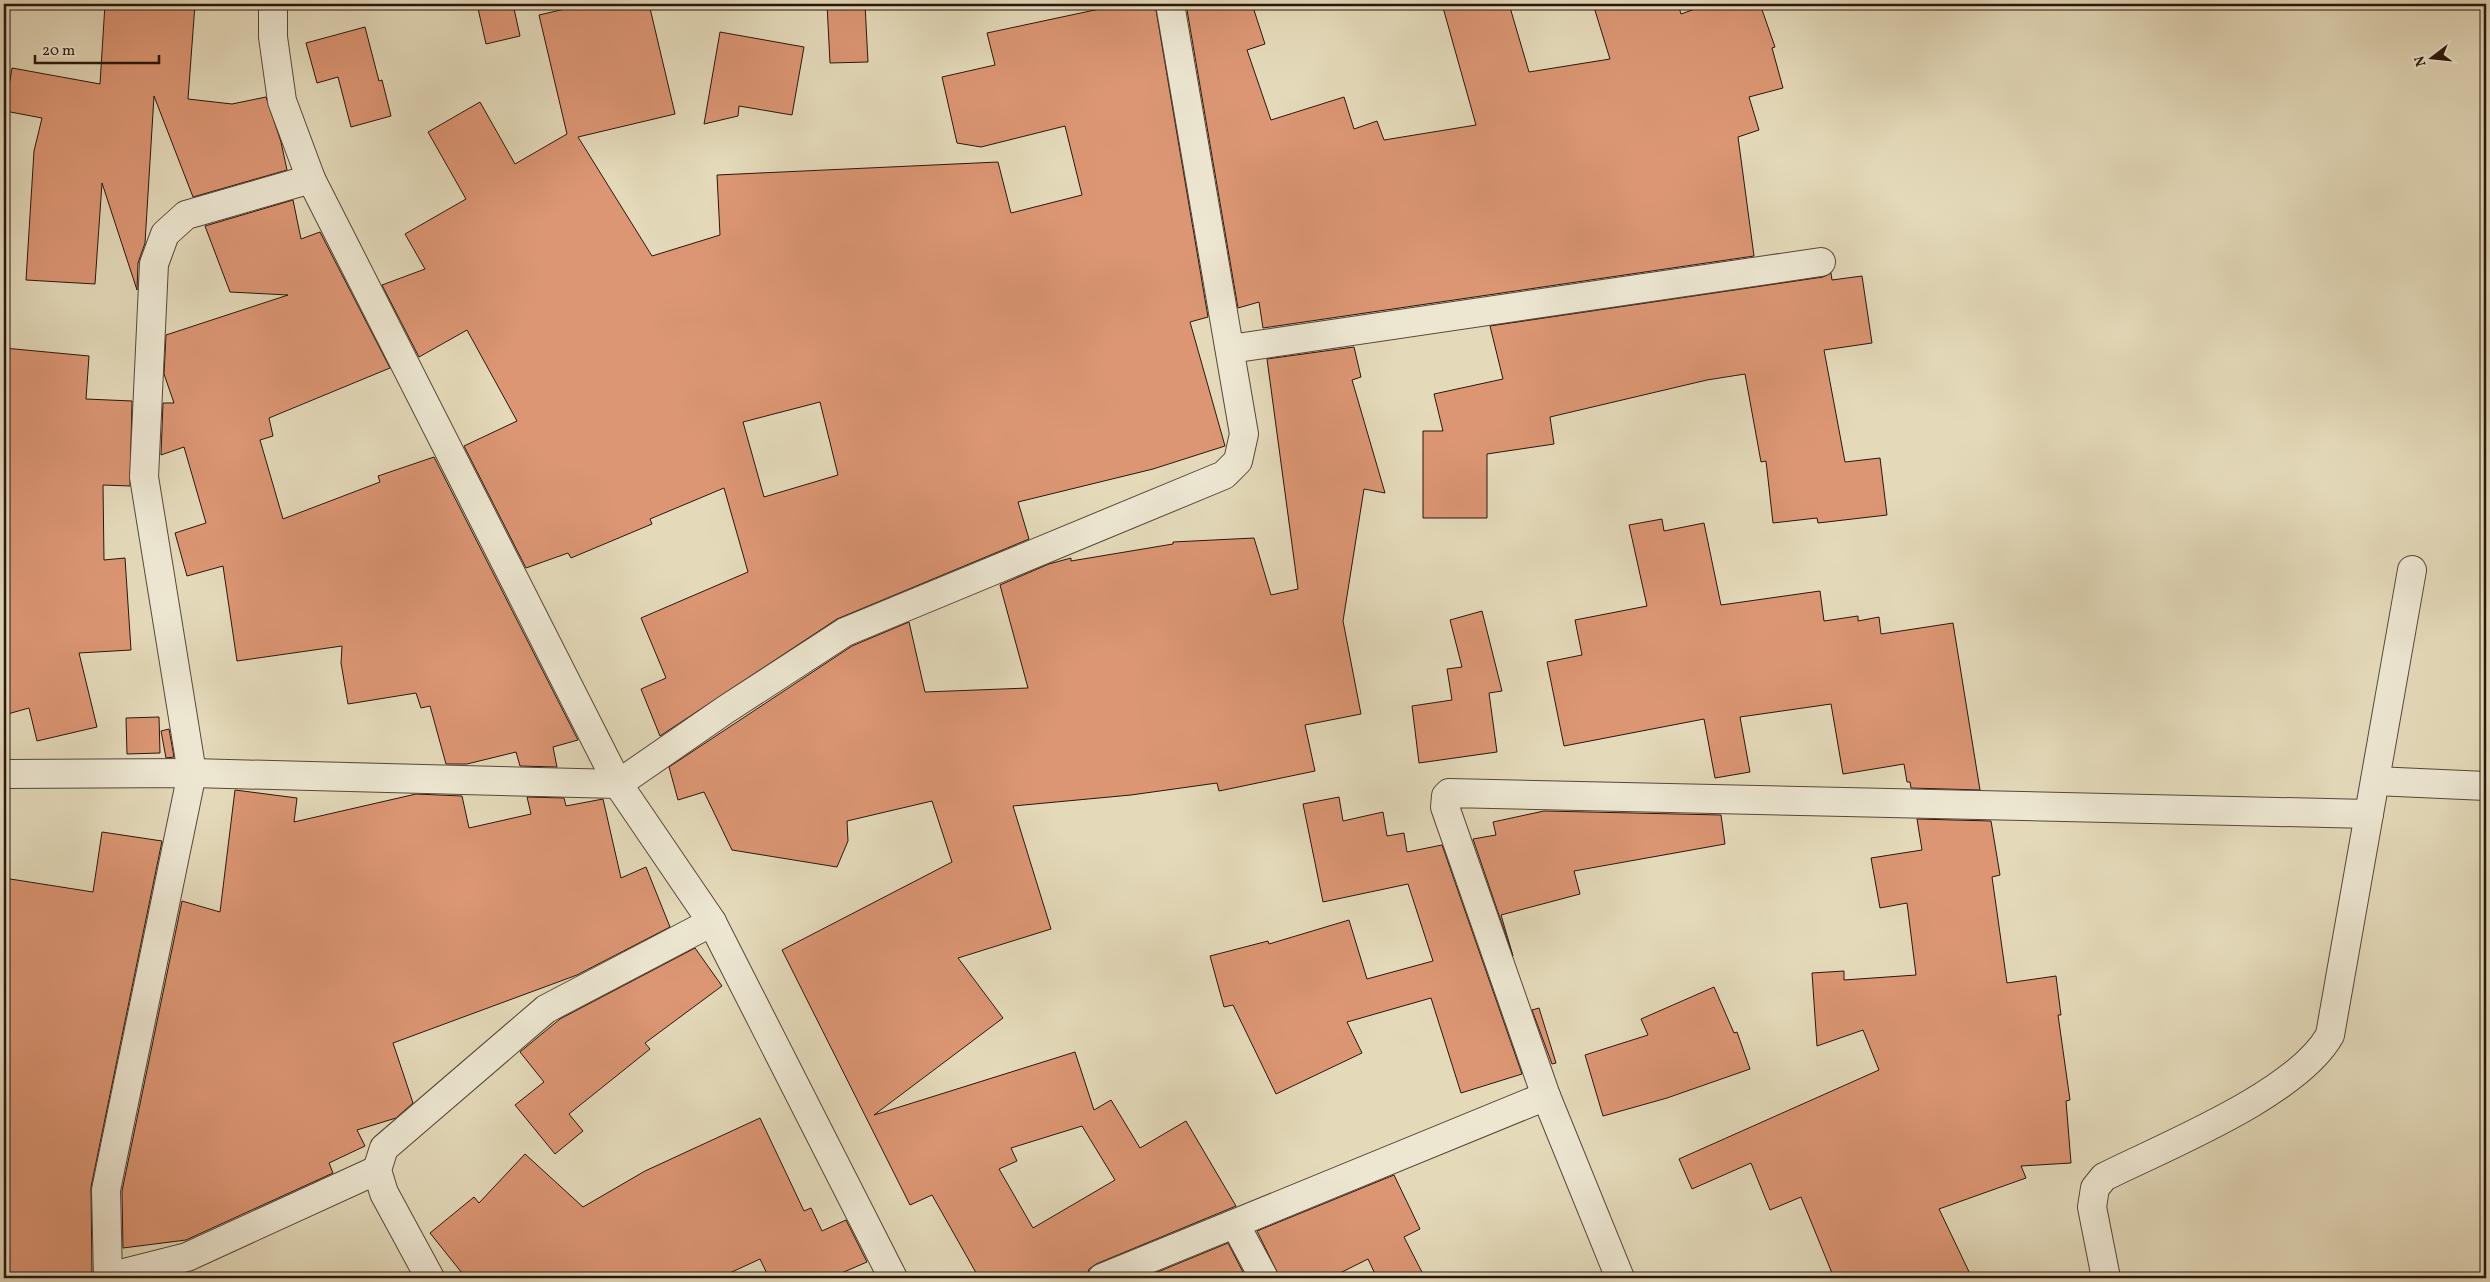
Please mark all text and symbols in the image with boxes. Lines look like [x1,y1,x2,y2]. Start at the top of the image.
scale bar [35,32,159,64]
north arrow [2408,32,2458,82]
text: 20 m [42,41,75,62]
text: N [2410,54,2431,69]

